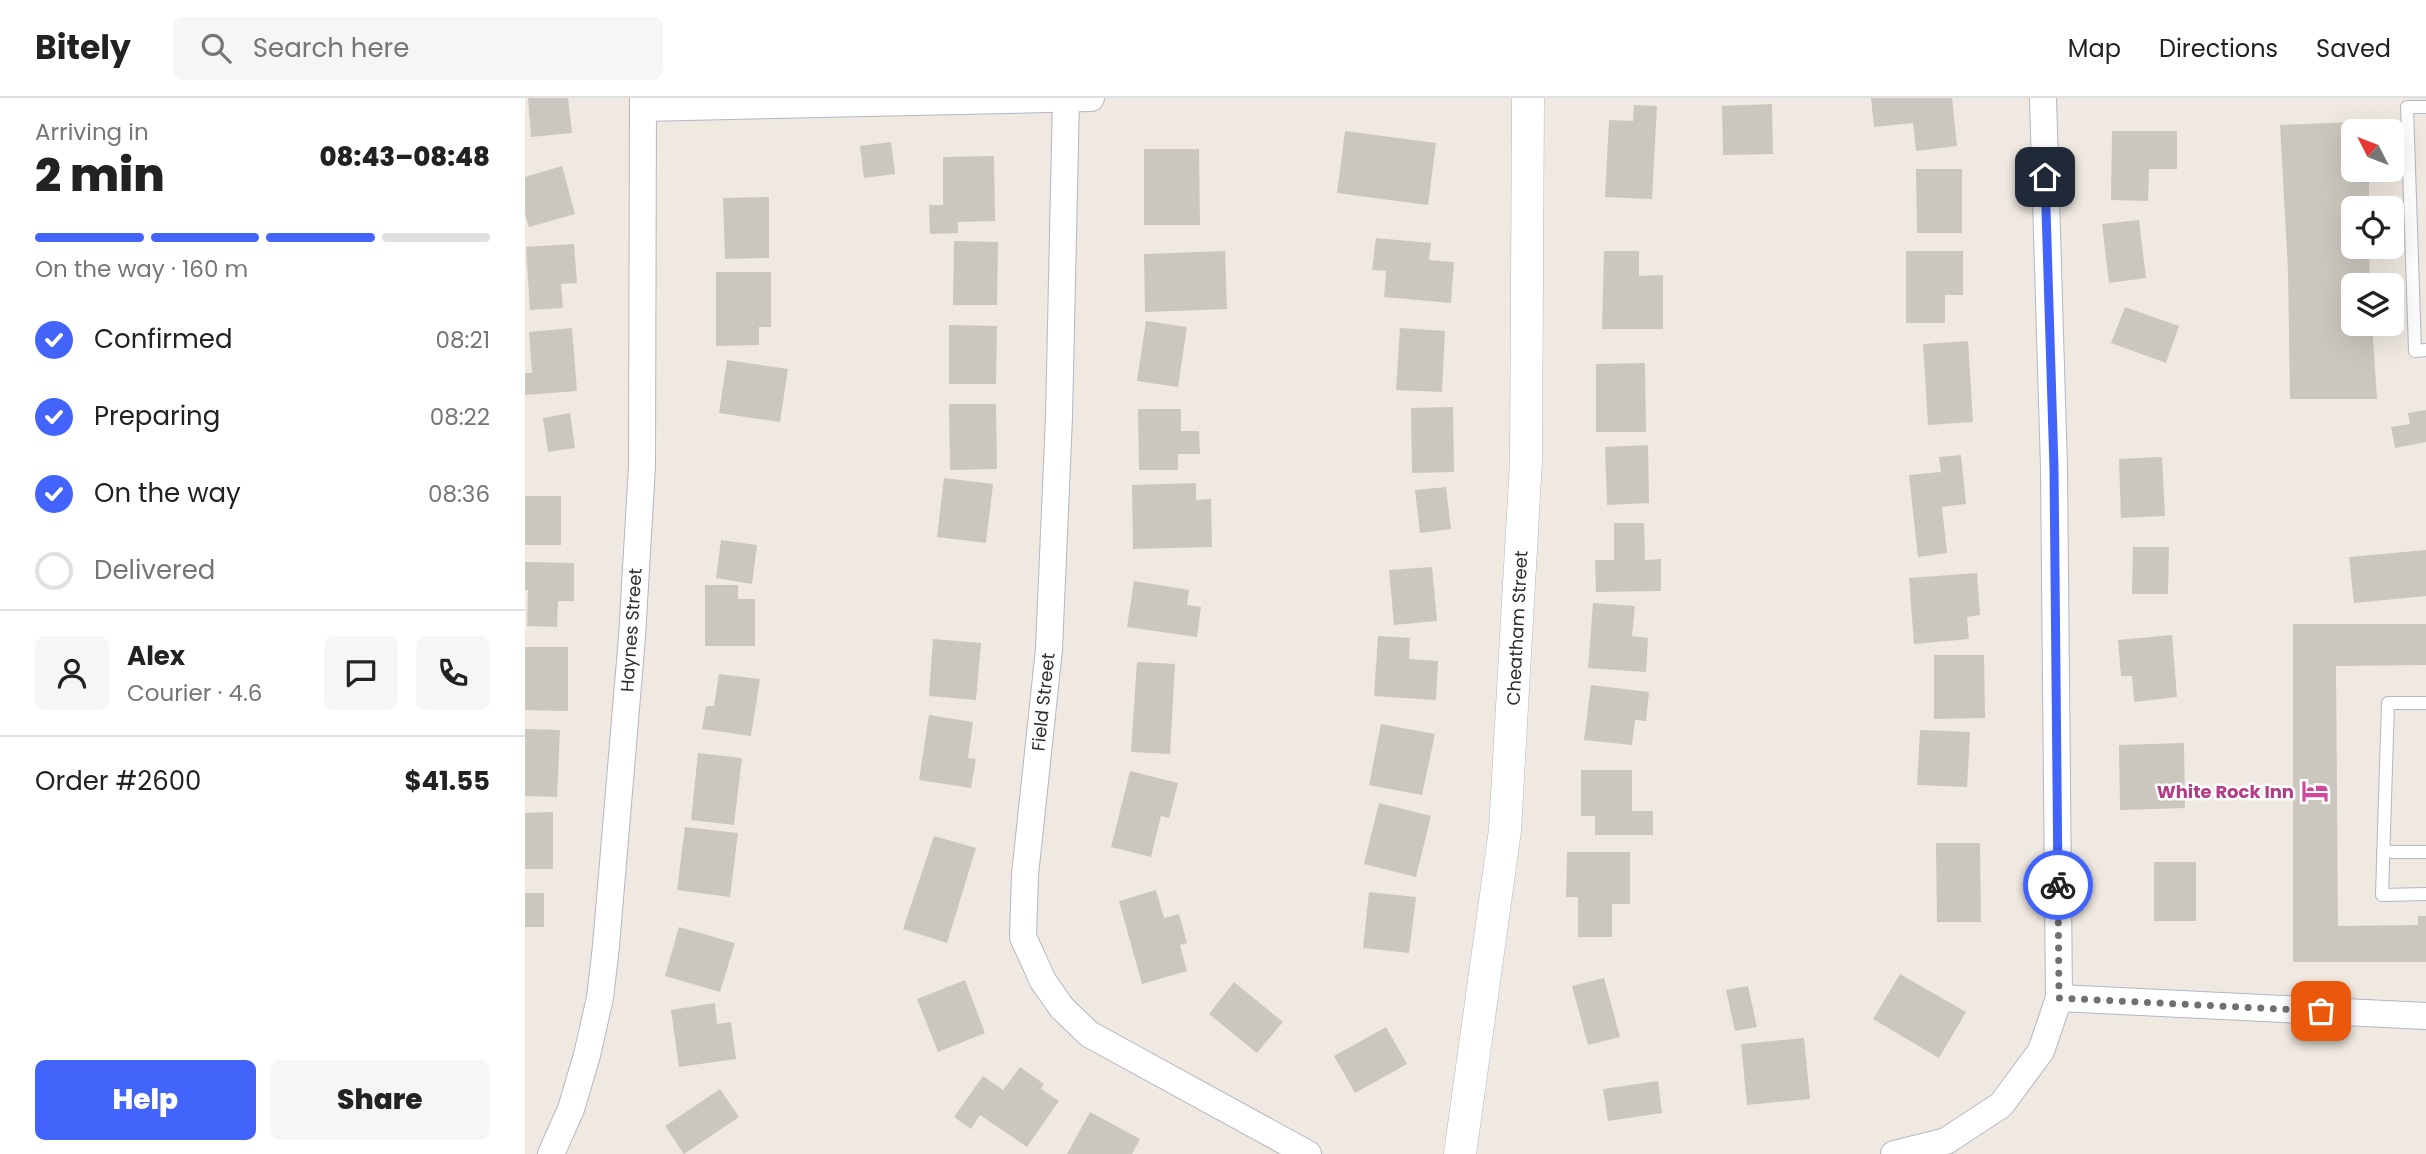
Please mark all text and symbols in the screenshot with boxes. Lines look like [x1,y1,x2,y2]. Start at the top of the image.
search box [173,17,663,80]
text: Bitely [35,24,131,71]
icon: search [197,29,235,67]
text: Search here [253,30,409,66]
text: Map [2068,32,2121,65]
text: Directions [2159,32,2278,65]
text: Saved [2316,32,2391,65]
text: Arriving in [35,116,149,148]
north arrow [2341,119,2405,182]
map controls [2341,119,2404,336]
text: 08:43–08:48 [319,139,490,175]
text: 2 min [35,143,165,207]
pin [2015,147,2075,207]
icon: home [2026,158,2064,196]
button: locate [2341,196,2404,259]
text: On the way · 160 m [35,253,248,285]
button: layers [2341,273,2404,336]
icon: check [35,321,73,359]
text: Confirmed [94,321,232,357]
text: 08:21 [436,324,490,356]
icon: check [35,398,73,436]
text: Preparing [94,398,220,434]
text: 08:22 [430,401,490,433]
icon: check [35,475,73,513]
text: On the way [94,475,241,511]
text: 08:36 [428,478,490,510]
street label: Cheatham Street [1500,550,1534,706]
text: Delivered [94,552,215,588]
street label: Haynes Street [614,567,648,693]
button: person [35,636,109,710]
button: chat [324,636,398,710]
button: phone [416,636,490,710]
text: Alex [127,638,185,674]
street label: Field Street [1025,652,1061,752]
text: Courier · 4.6 [127,677,262,709]
text: Order #2600 [35,763,201,799]
text: $41.55 [404,763,490,799]
hotel icon: White Rock Inn [2300,776,2330,806]
place label: White Rock Inn [2157,779,2294,804]
courier [2023,850,2093,920]
icon: bike [2039,866,2077,904]
pin [2291,981,2351,1041]
icon: bag [2302,992,2340,1030]
button: Help [35,1060,256,1140]
button: Share [270,1060,490,1140]

